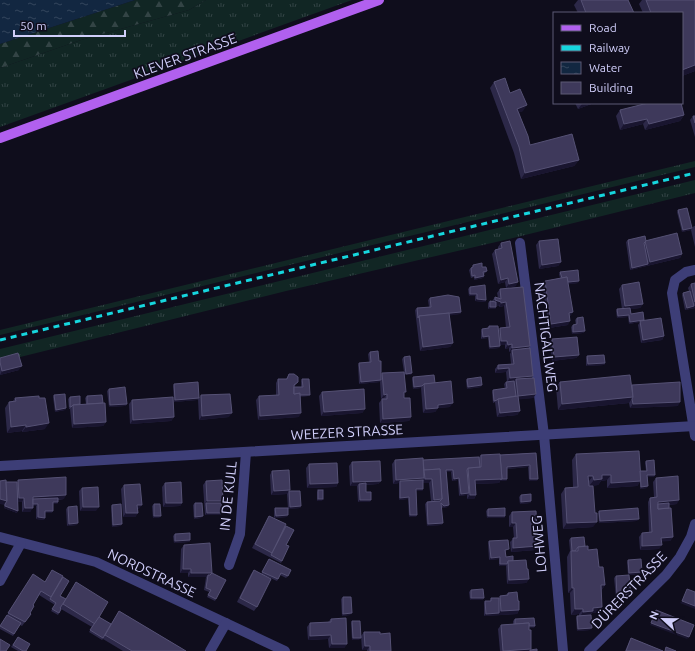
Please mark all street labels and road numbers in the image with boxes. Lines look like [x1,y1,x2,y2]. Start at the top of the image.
street label: KLEVER STRASSE [131,30,239,82]
street label: NACHTIGALLWEG [531,281,561,393]
street label: WEEZER STRASSE [290,421,404,443]
street label: IN DE KULL [216,460,240,532]
street label: LOHWEG [529,515,549,573]
street label: NORDSTRASSE [105,546,199,600]
street label: DÜRERSTRASSE [587,547,670,632]

